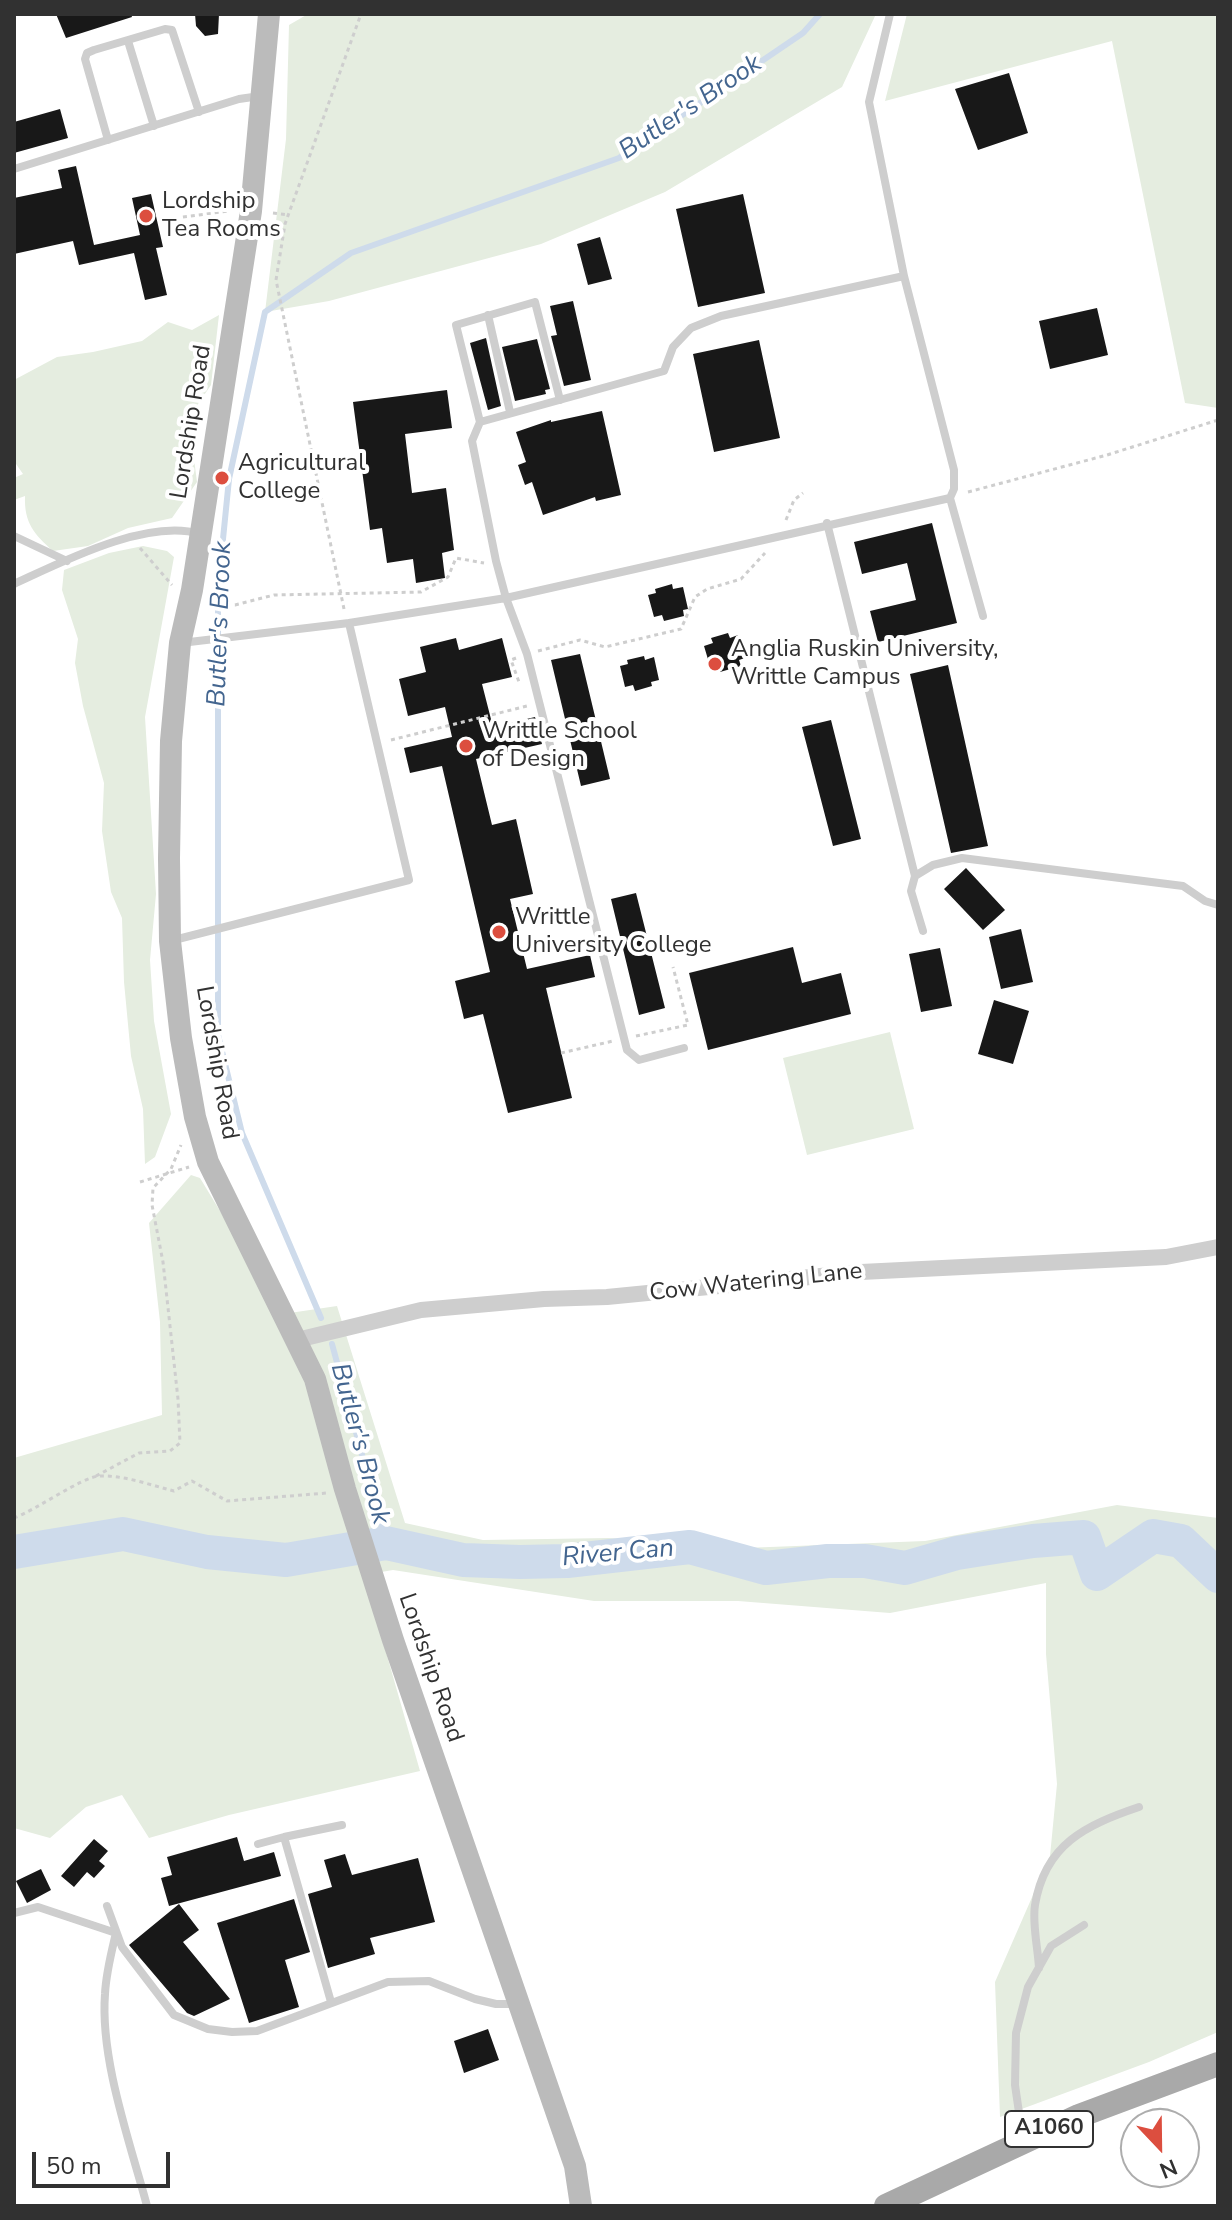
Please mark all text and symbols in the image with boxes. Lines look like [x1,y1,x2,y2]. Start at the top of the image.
water label: Butler's Brook [614,49,768,167]
place label: Lordship Tea Rooms [162,188,281,244]
marker: Lordship Tea Rooms [137,207,155,225]
street label: Lordship Road [166,343,218,501]
place label: Agricultural College [238,450,365,506]
marker: Agricultural College [213,469,231,487]
water label: Butler's Brook [203,541,239,707]
place label: Anglia Ruskin University, Writtle Campus [731,636,999,692]
marker: Anglia Ruskin University, Writtle Campus [706,655,724,673]
place label: Writtle School of Design [482,718,637,774]
marker: Writtle School of Design [457,737,475,755]
place label: Writtle University College [515,904,712,960]
marker: Writtle University College [490,923,508,941]
street label: Lordship Road [188,984,244,1142]
street label: Cow Watering Lane [648,1258,864,1308]
water label: Butler's Brook [323,1360,395,1528]
water label: River Can [561,1534,675,1574]
street label: Lordship Road [391,1590,469,1746]
north arrow [1120,2108,1200,2188]
road number: A1060 [1005,2111,1093,2147]
scale bar [36,2136,174,2186]
text: 50 m [46,2150,102,2182]
text: N [1155,2151,1181,2185]

